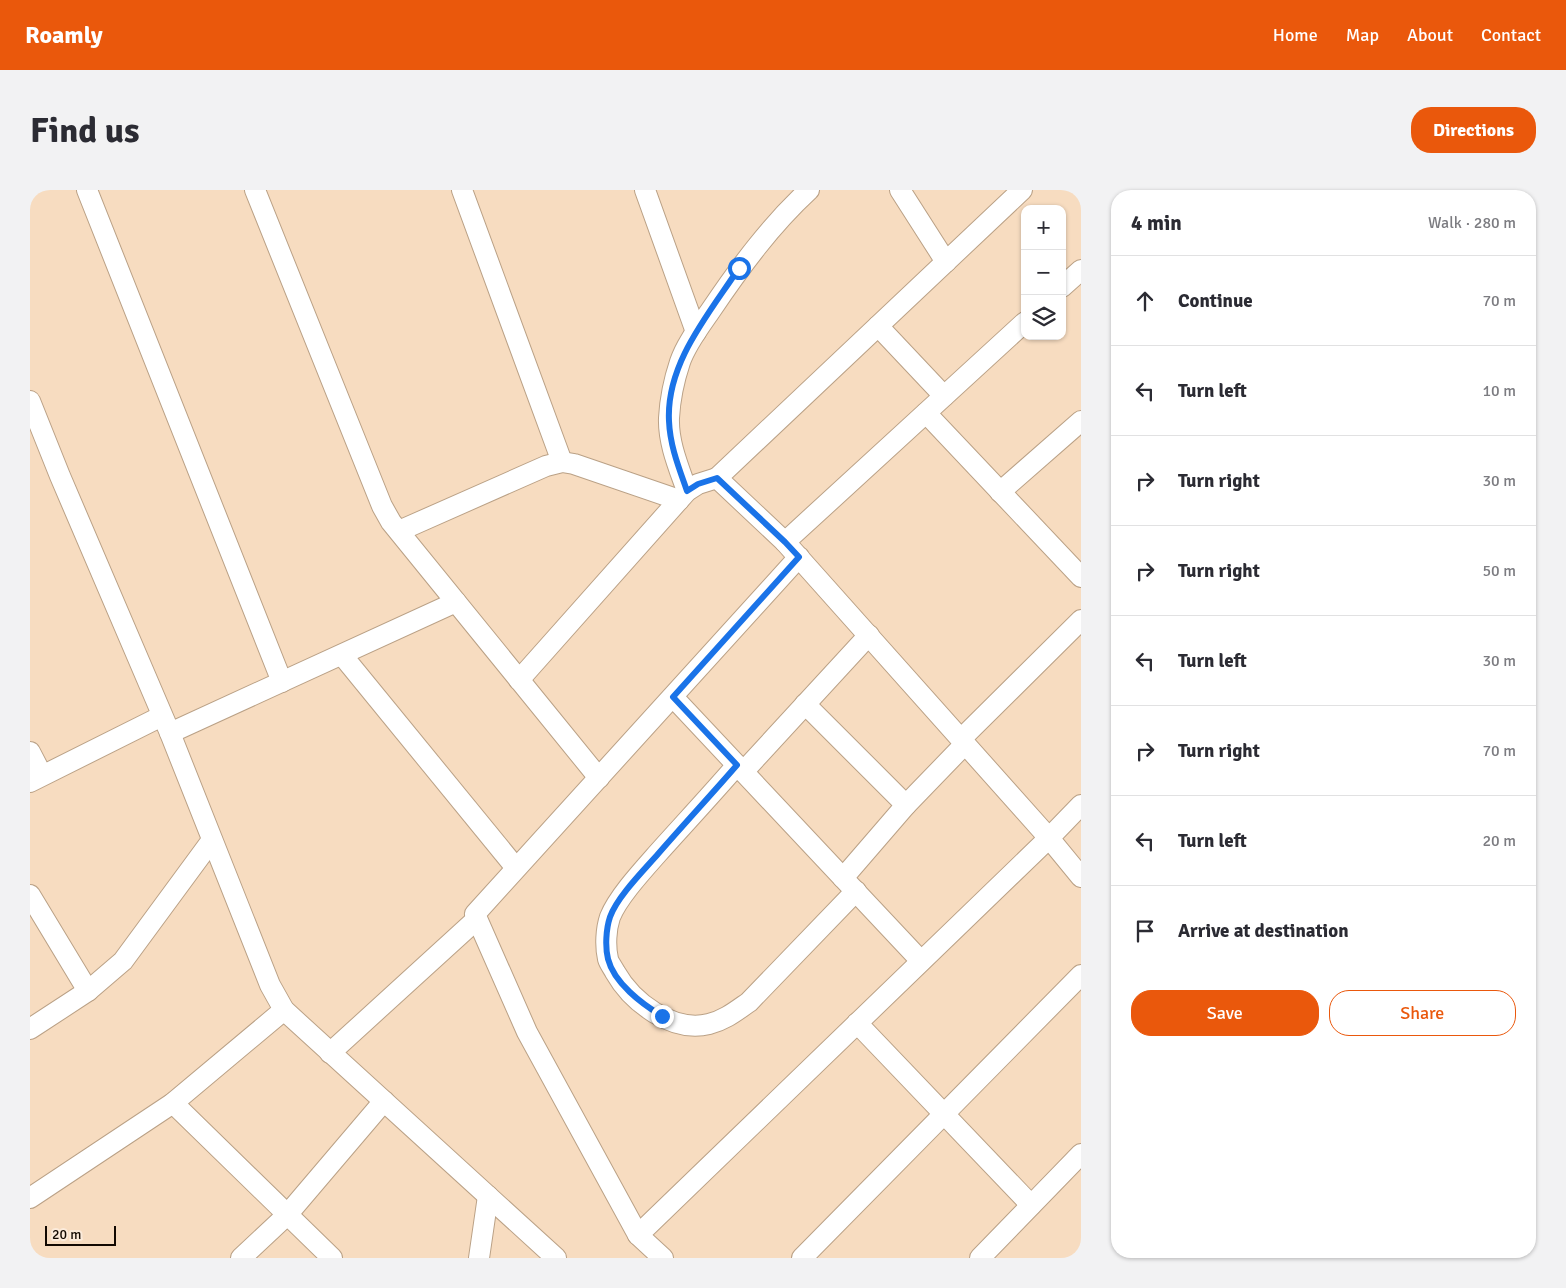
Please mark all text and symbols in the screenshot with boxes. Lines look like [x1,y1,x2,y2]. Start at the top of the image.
text: Roamly [25,20,103,50]
text: Home [1273,24,1318,46]
text: Map [1346,24,1379,46]
text: About [1407,24,1453,46]
text: Contact [1481,24,1541,46]
button: Directions [1411,107,1536,153]
text: Find us [30,109,140,152]
map controls [1021,205,1066,340]
button: + [1021,205,1066,250]
text: 4 min [1131,210,1182,236]
text: Walk · 280 m [1428,213,1516,233]
button: − [1021,250,1066,295]
route start [728,257,751,280]
icon: ahead [1131,287,1159,315]
text: Continue [1178,289,1253,313]
text: 70 m [1482,291,1516,311]
button: layers [1021,295,1066,340]
icon: left [1131,377,1159,405]
text: Turn left [1178,379,1247,403]
text: 10 m [1482,381,1516,401]
icon: right [1131,467,1159,495]
text: Turn right [1178,469,1260,493]
text: 30 m [1482,471,1516,491]
icon: right [1131,557,1159,585]
text: Turn right [1178,559,1260,583]
text: 50 m [1482,561,1516,581]
icon: left [1131,647,1159,675]
text: Turn left [1178,649,1247,673]
text: 30 m [1482,651,1516,671]
icon: right [1131,737,1159,765]
text: Turn right [1178,739,1260,763]
text: 70 m [1482,741,1516,761]
icon: left [1131,827,1159,855]
text: Turn left [1178,829,1247,853]
text: 20 m [1482,831,1516,851]
icon: arrive [1131,917,1159,945]
text: Arrive at destination [1178,919,1349,943]
button: Save [1131,990,1319,1036]
button: Share [1329,990,1516,1036]
route end [651,1005,674,1028]
scale bar [45,1223,116,1246]
text: 20 m [52,1226,81,1243]

